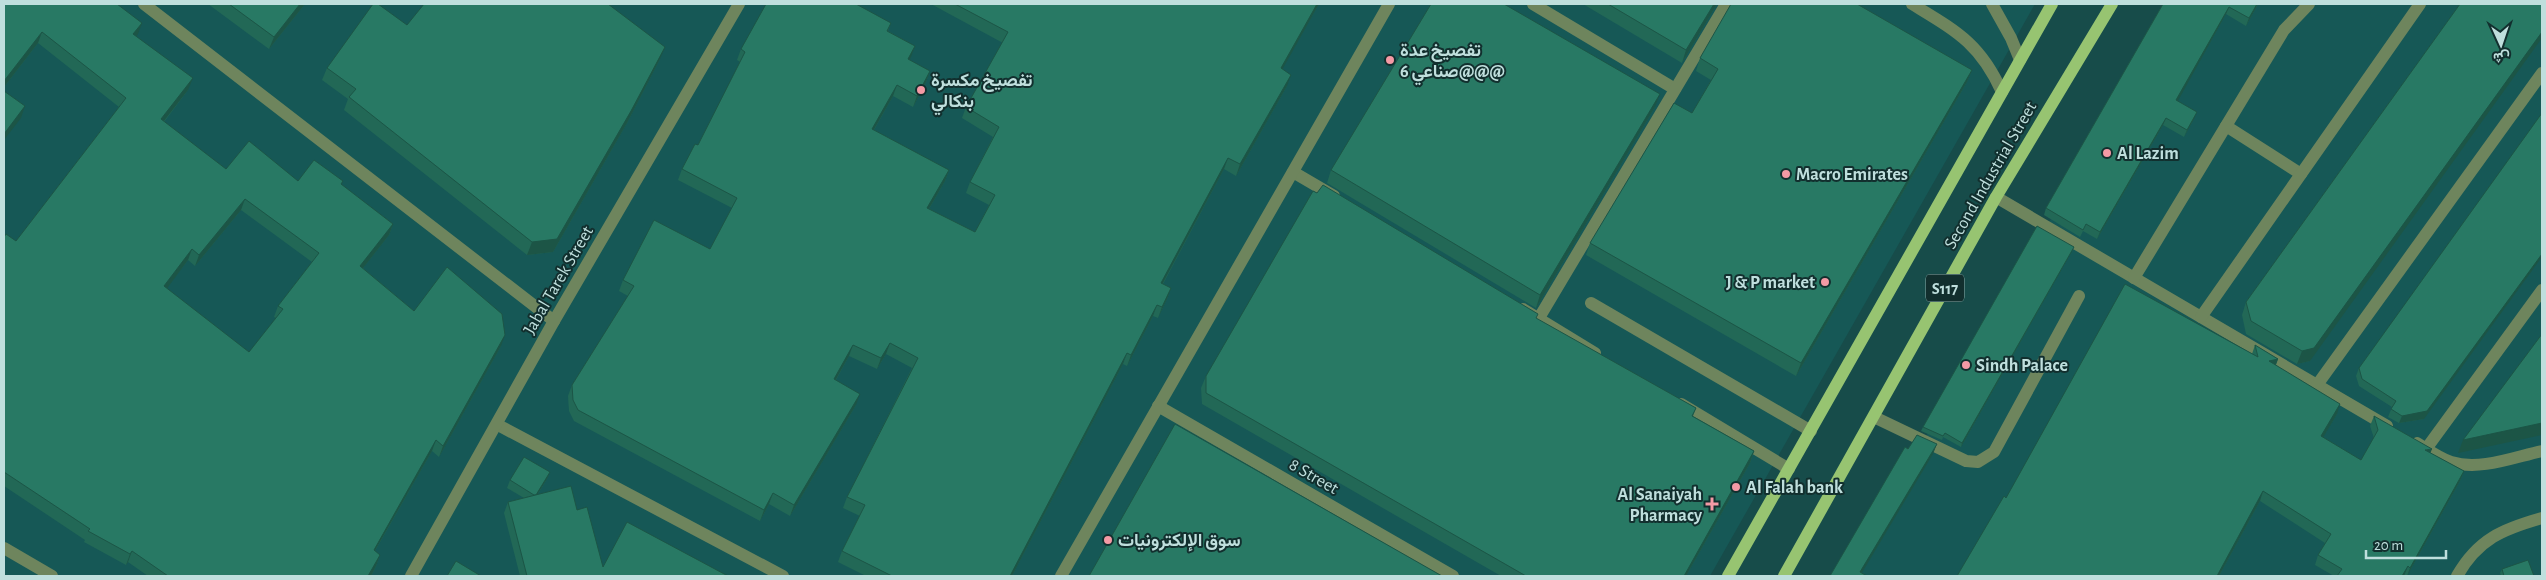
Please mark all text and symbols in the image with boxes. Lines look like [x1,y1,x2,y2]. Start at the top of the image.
north arrow [2476,20,2526,70]
place label: تفصيخ عدة صناعي 6@@@ [1400,42,1505,86]
text: ش [2493,49,2510,64]
marker: تفصيخ عدة صناعي 6@@@ [1384,54,1396,66]
place label: تفصيخ مكسرة بنكالي [931,72,1033,116]
marker: تفصيخ مكسرة بنكالي [915,84,927,96]
street label: Second Industrial Street [1941,99,2040,252]
place label: Al Lazim [2117,145,2179,163]
marker: Al Lazim [2101,147,2113,159]
place label: Macro Emirates [1796,166,1908,184]
marker: Macro Emirates [1780,168,1792,180]
street label: Jabal Tarek Street [521,223,597,338]
place label: J & P market [1726,274,1815,292]
road number: S117 [1926,274,1964,302]
marker: J & P market [1819,276,1831,288]
place label: Sindh Palace [1976,357,2068,375]
marker: Sindh Palace [1960,359,1972,371]
street label: 8 Street [1286,456,1342,498]
place label: Al Falah bank [1746,479,1843,497]
marker: Al Falah bank [1730,481,1742,493]
place label: Al Sanaiyah Pharmacy [1617,486,1703,525]
marker: Al Sanaiyah Pharmacy [1706,498,1718,510]
scale bar [2366,528,2446,560]
place label: سوق الإلكترونيات [1118,532,1241,552]
marker: سوق الإلكترونيات [1102,534,1114,546]
text: 20 m [2374,538,2403,553]

